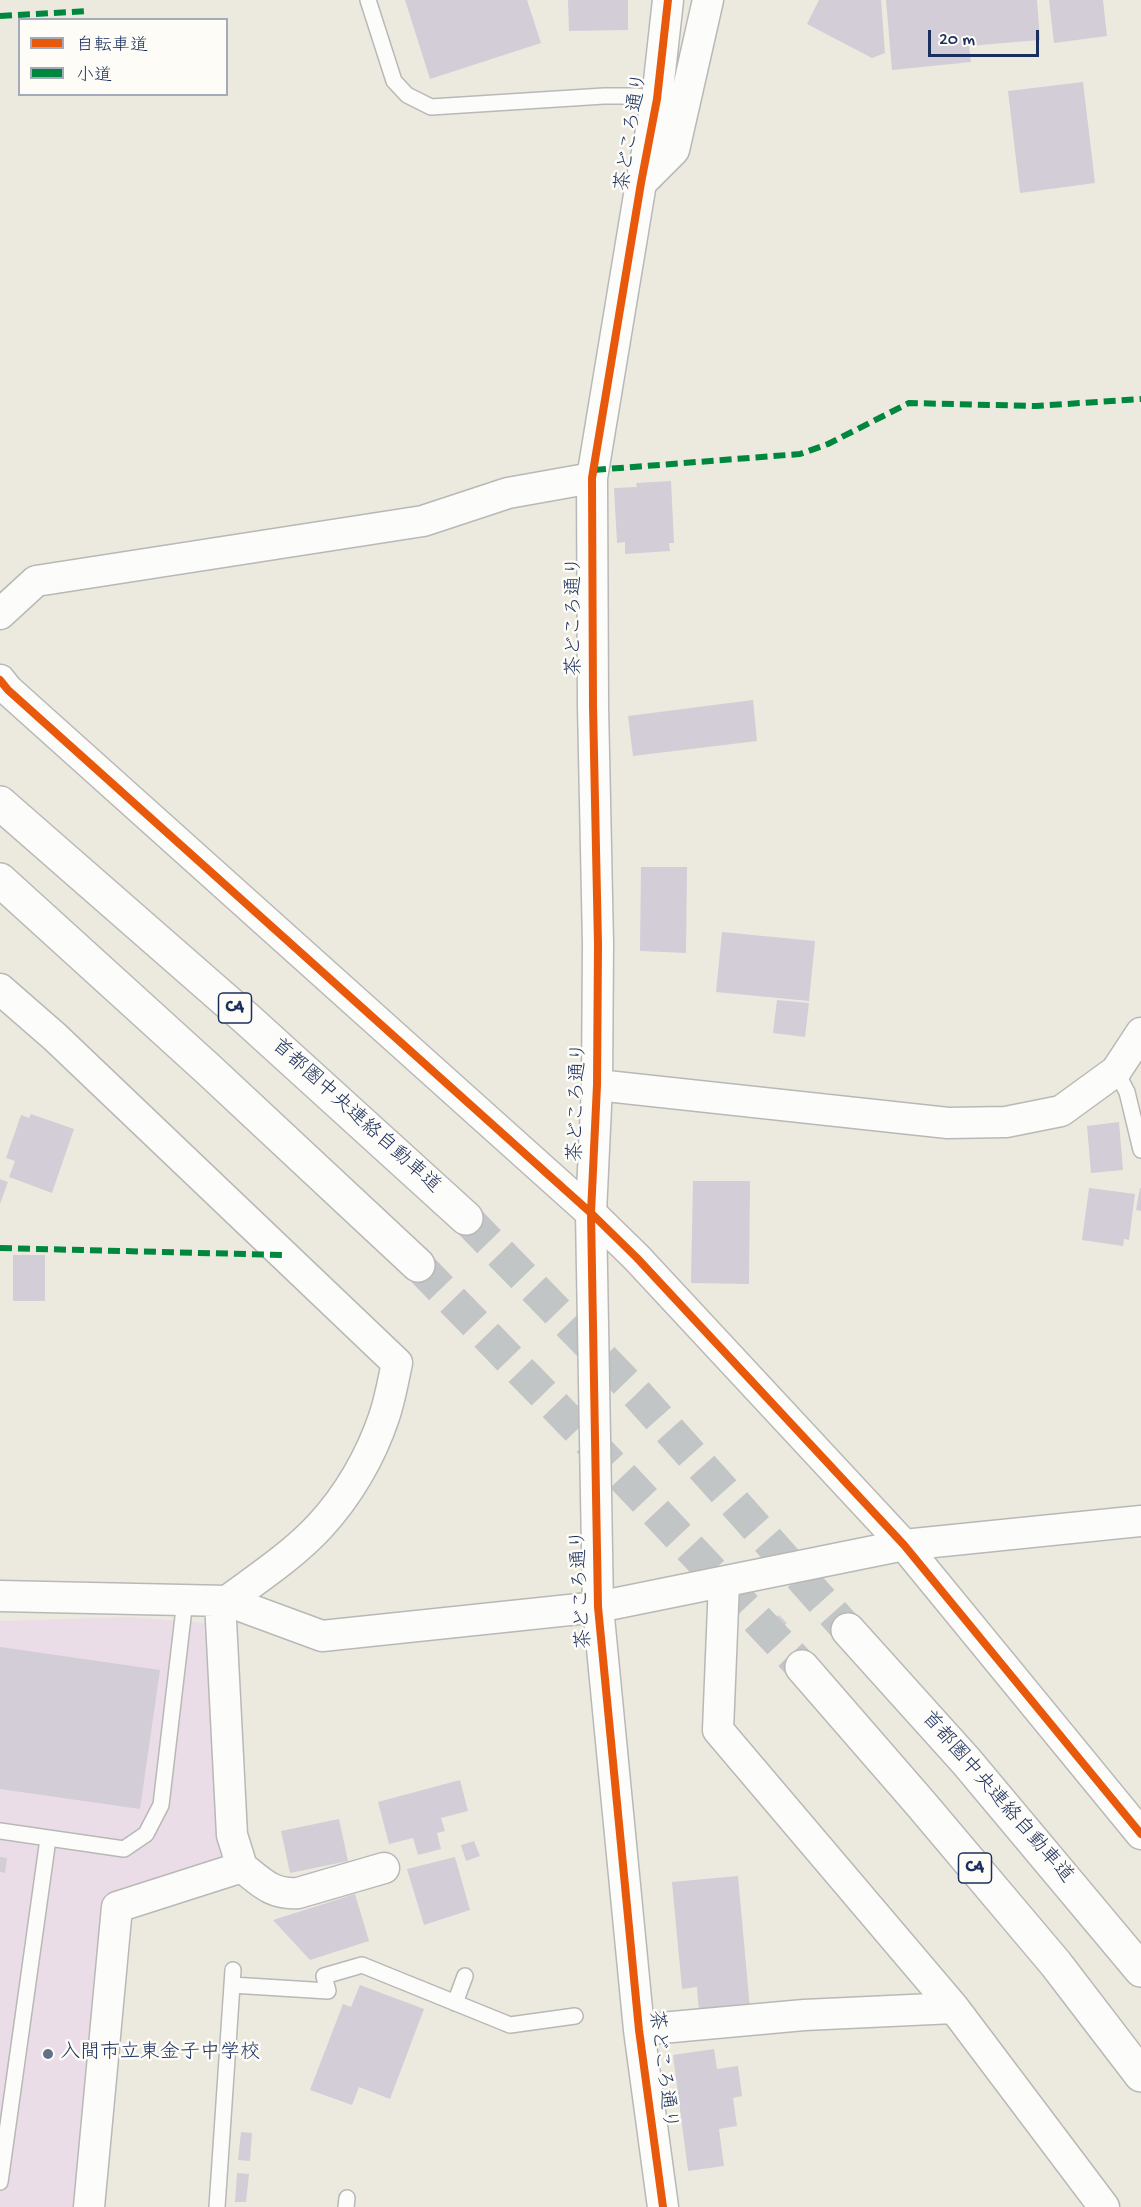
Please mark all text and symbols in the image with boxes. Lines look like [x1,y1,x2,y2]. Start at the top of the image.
legend [18,18,228,96]
scale bar [931,18,1042,56]
text: 20 m [939,30,975,51]
text: 自転車道 [76,36,148,57]
text: 小道 [76,66,112,87]
street label: 茶どころ通り [612,71,654,193]
street label: 茶どころ通り [564,556,588,676]
road number: C4 [218,993,252,1023]
street label: 首都圏中央連絡自動車道 [265,1034,445,1200]
street label: 茶どころ通り [565,1042,593,1162]
street label: 茶どころ通り [568,1528,598,1650]
street label: 首都圏中央連絡自動車道 [915,1707,1077,1889]
road number: C4 [958,1853,992,1883]
street label: 茶どころ通り [642,2009,680,2131]
place label: 入間市立東金子中学校 [60,2042,260,2066]
marker: 入間市立東金子中学校 [41,2047,55,2061]

